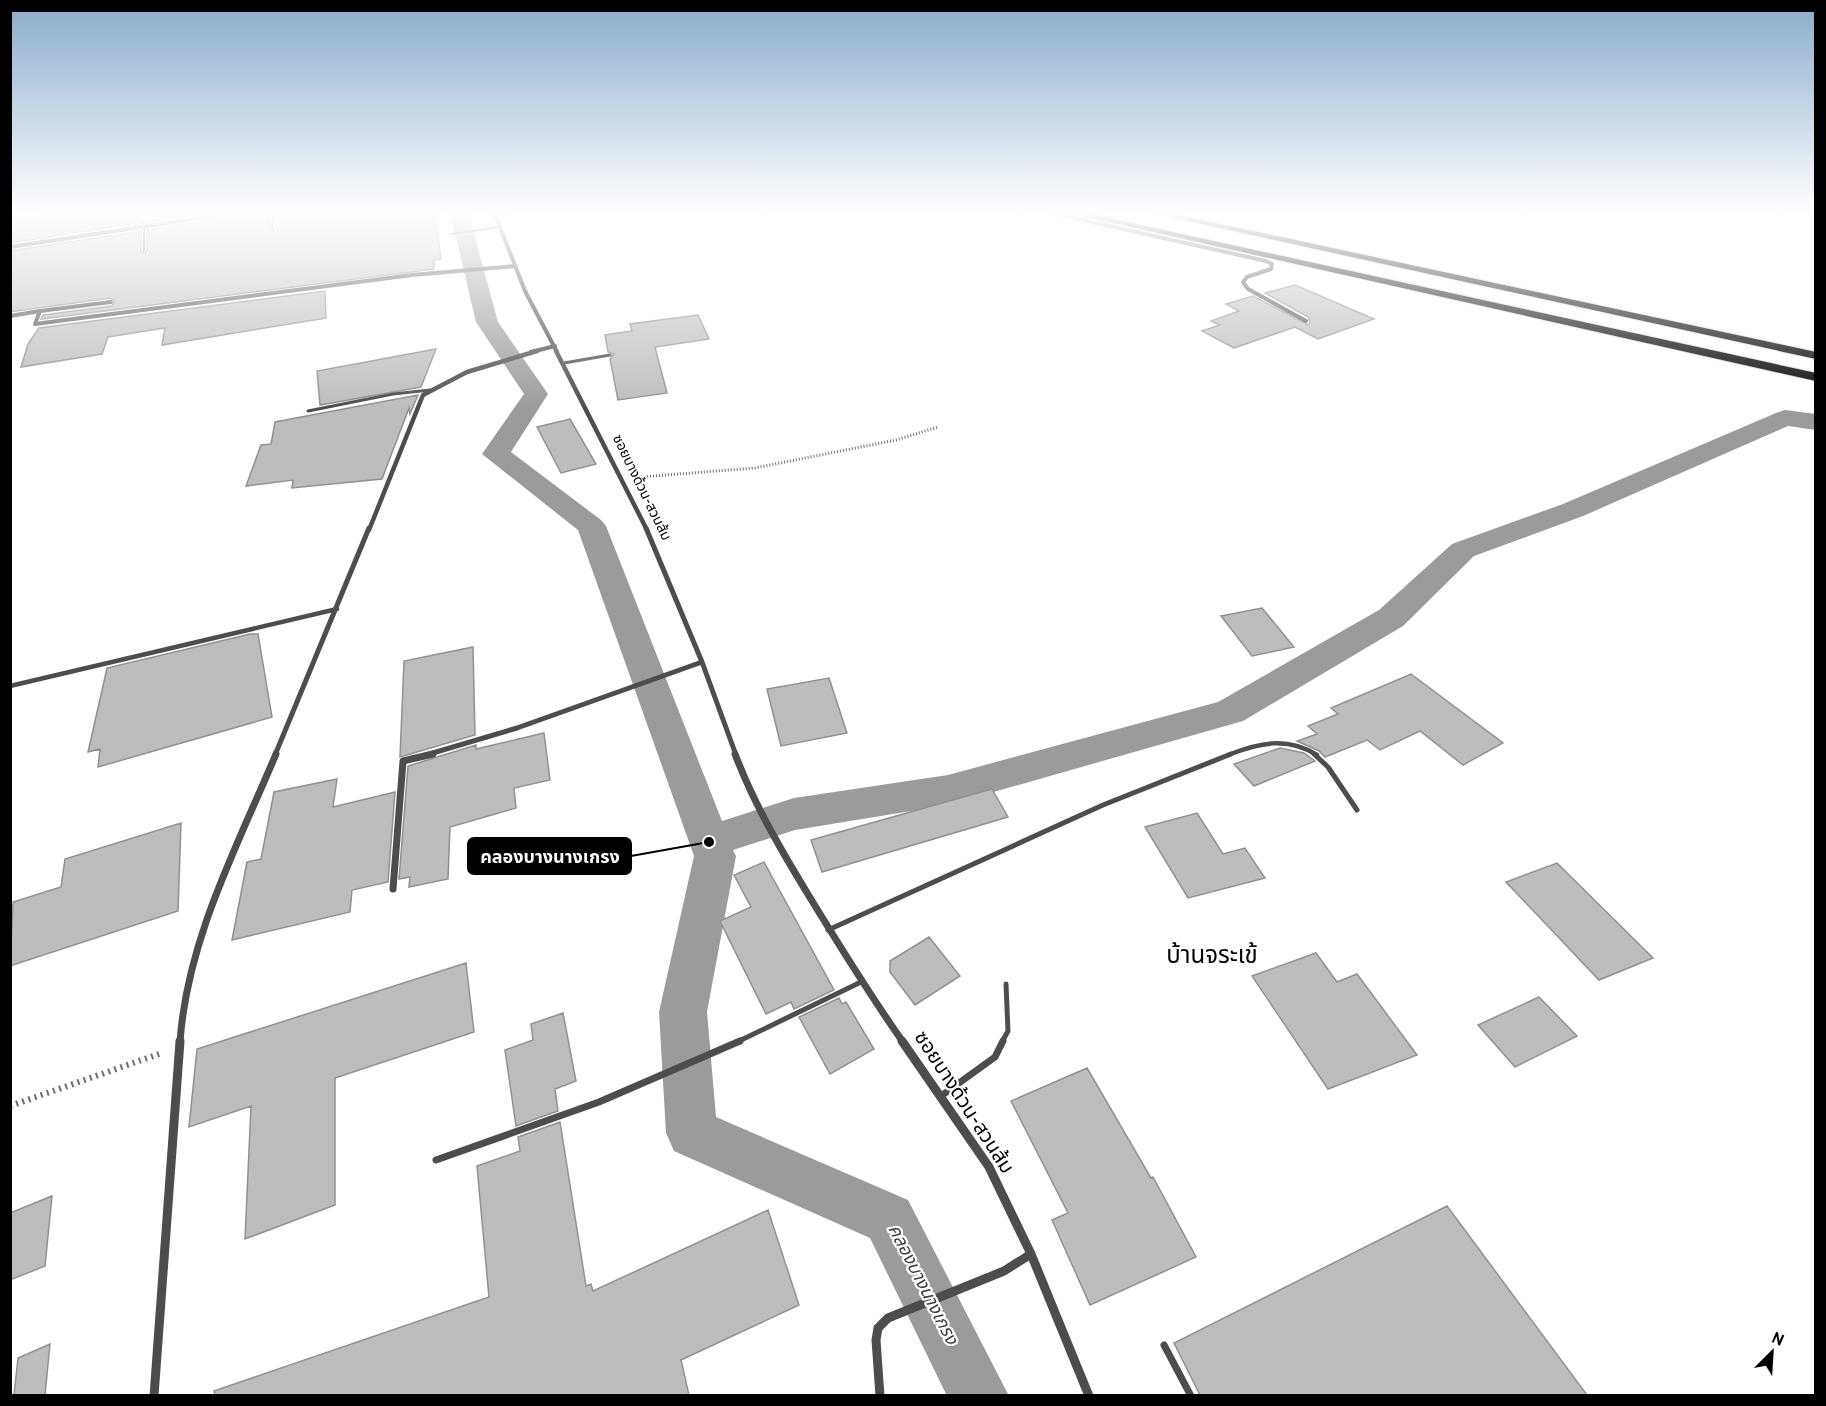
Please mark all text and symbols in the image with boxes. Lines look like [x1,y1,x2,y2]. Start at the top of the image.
street label: ซอยบางด้วน-สวนส้ม [608,432,674,544]
callout: คลองบางนางเกรง [468,838,631,874]
text: คลองบางนางเกรง [480,847,620,870]
district label: บ้านจระเข้ [1166,942,1258,972]
street label: ซอยบางด้วน-สวนส้ม [907,1027,1019,1179]
water label: คลองบางนางเกรง [882,1221,963,1350]
north arrow [1742,1322,1802,1382]
text: N [1768,1329,1787,1352]

